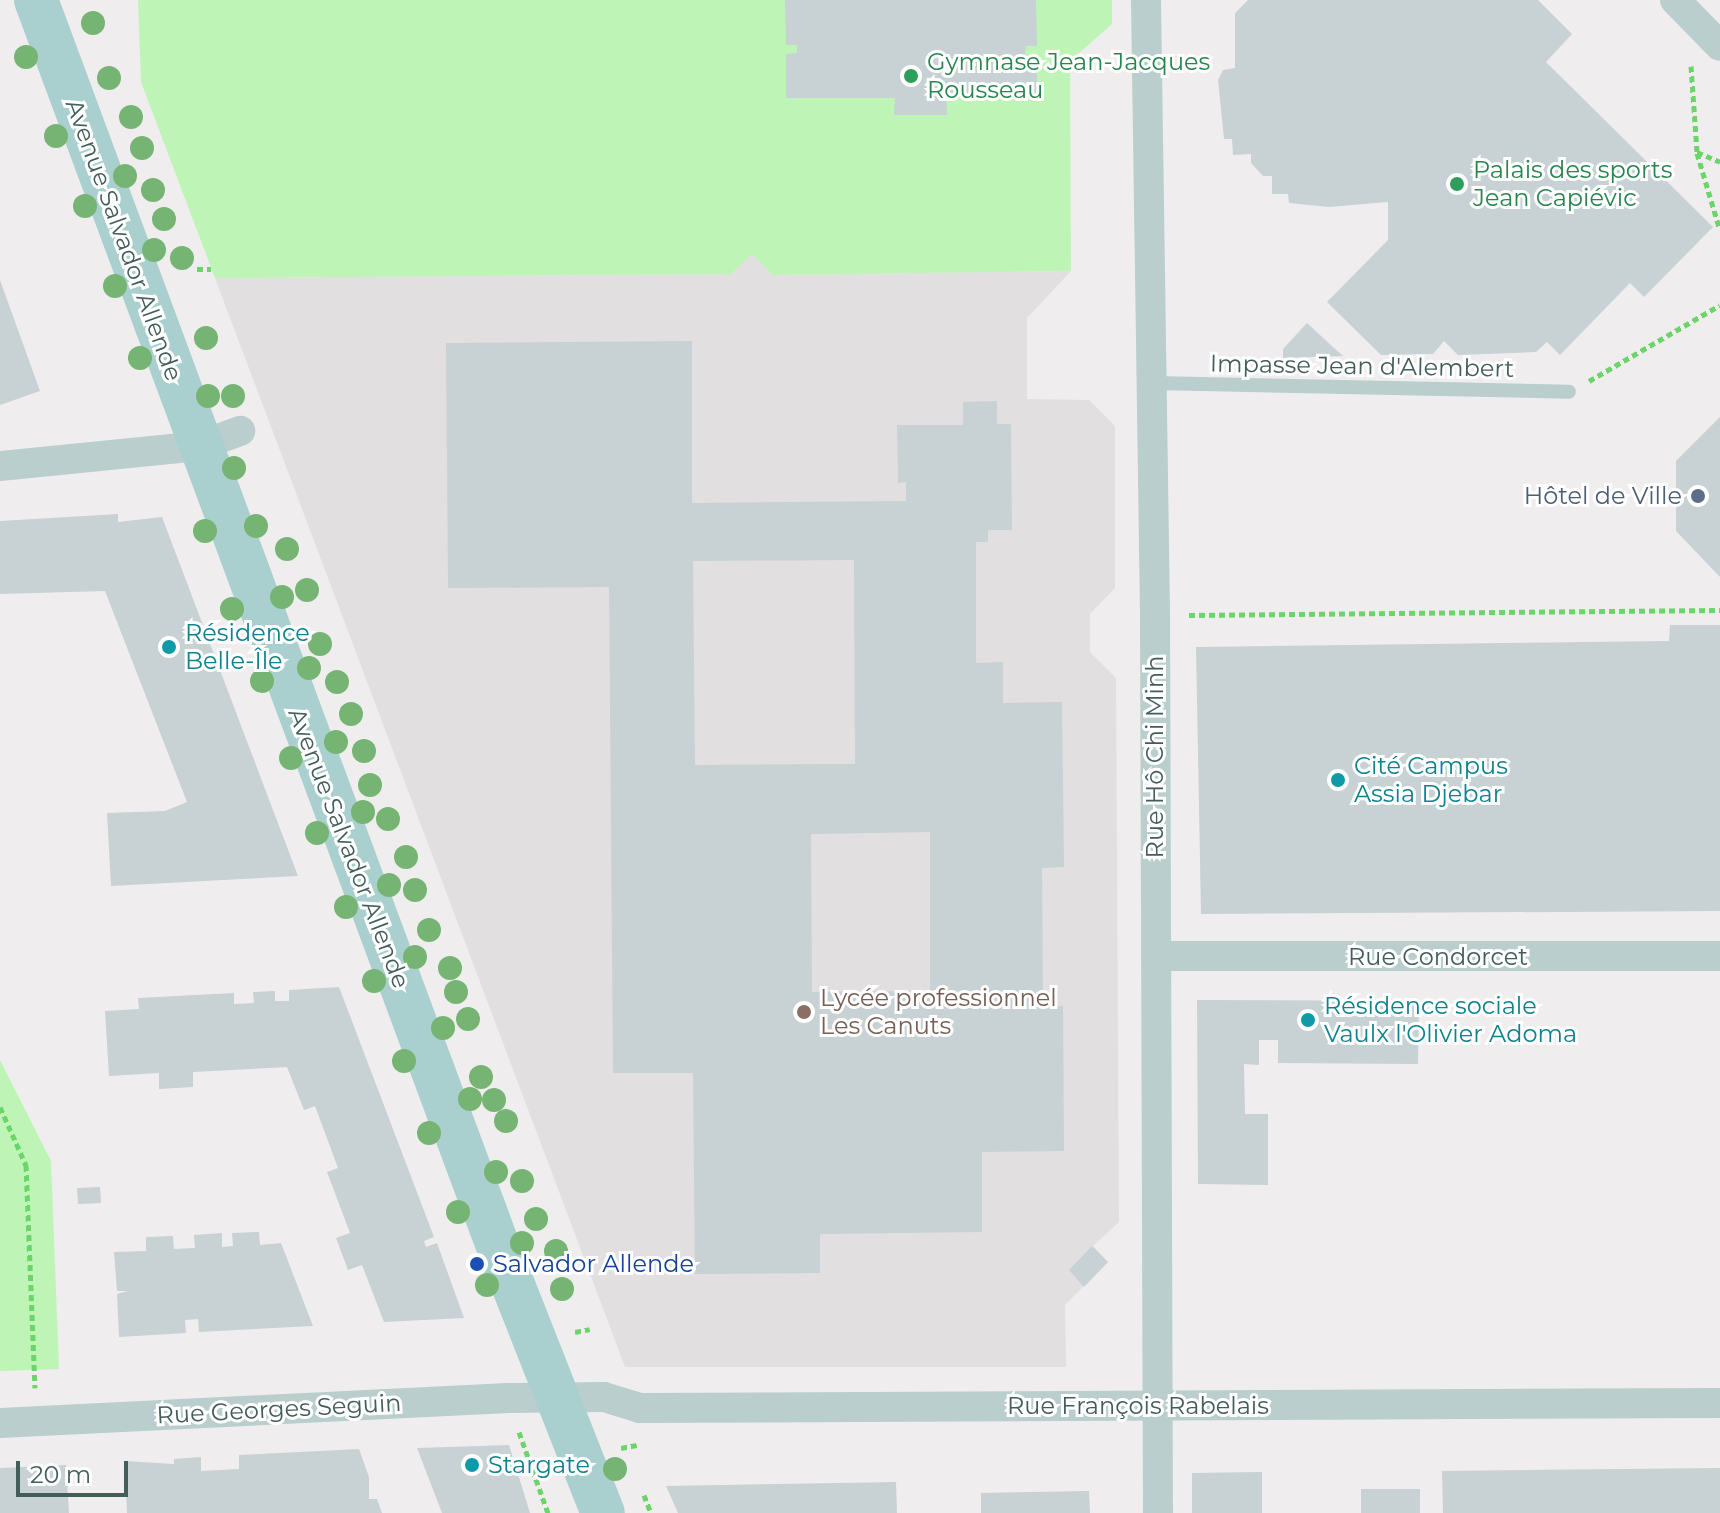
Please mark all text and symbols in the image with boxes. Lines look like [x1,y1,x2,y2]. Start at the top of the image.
place label: Gymnase Jean-Jacques Rousseau [927,48,1210,104]
marker: Gymnase Jean-Jacques Rousseau [902,67,920,85]
street label: Avenue Salvador Allende [60,95,188,385]
place label: Palais des sports Jean Capiévic [1473,156,1672,212]
marker: Palais des sports Jean Capiévic [1448,175,1466,193]
street label: Impasse Jean d'Alembert [1210,349,1514,383]
place label: Hôtel de Ville [1524,482,1682,510]
marker: Hôtel de Ville [1689,487,1707,505]
place label: Résidence Belle-Île [185,619,310,675]
marker: Résidence Belle-Île [160,638,178,656]
street label: Rue Hô Chi Minh [1141,656,1169,858]
street label: Avenue Salvador Allende [282,704,416,992]
place label: Cité Campus Assia Djebar [1354,752,1508,808]
marker: Cité Campus Assia Djebar [1329,771,1347,789]
street label: Rue Condorcet [1348,943,1528,971]
place label: Lycée professionnel Les Canuts [820,984,1057,1040]
place label: Résidence sociale Vaulx l'Olivier Adoma [1324,992,1577,1048]
marker: Lycée professionnel Les Canuts [795,1003,813,1021]
marker: Résidence sociale Vaulx l'Olivier Adoma [1299,1011,1317,1029]
place label: Salvador Allende [493,1250,694,1278]
marker: Salvador Allende [468,1255,486,1273]
street label: Rue Georges Seguin [156,1388,402,1430]
street label: Rue François Rabelais [1007,1392,1269,1420]
scale bar [20,1445,132,1495]
place label: Stargate [488,1451,590,1479]
marker: Stargate [463,1456,481,1474]
text: 20 m [30,1460,91,1489]

